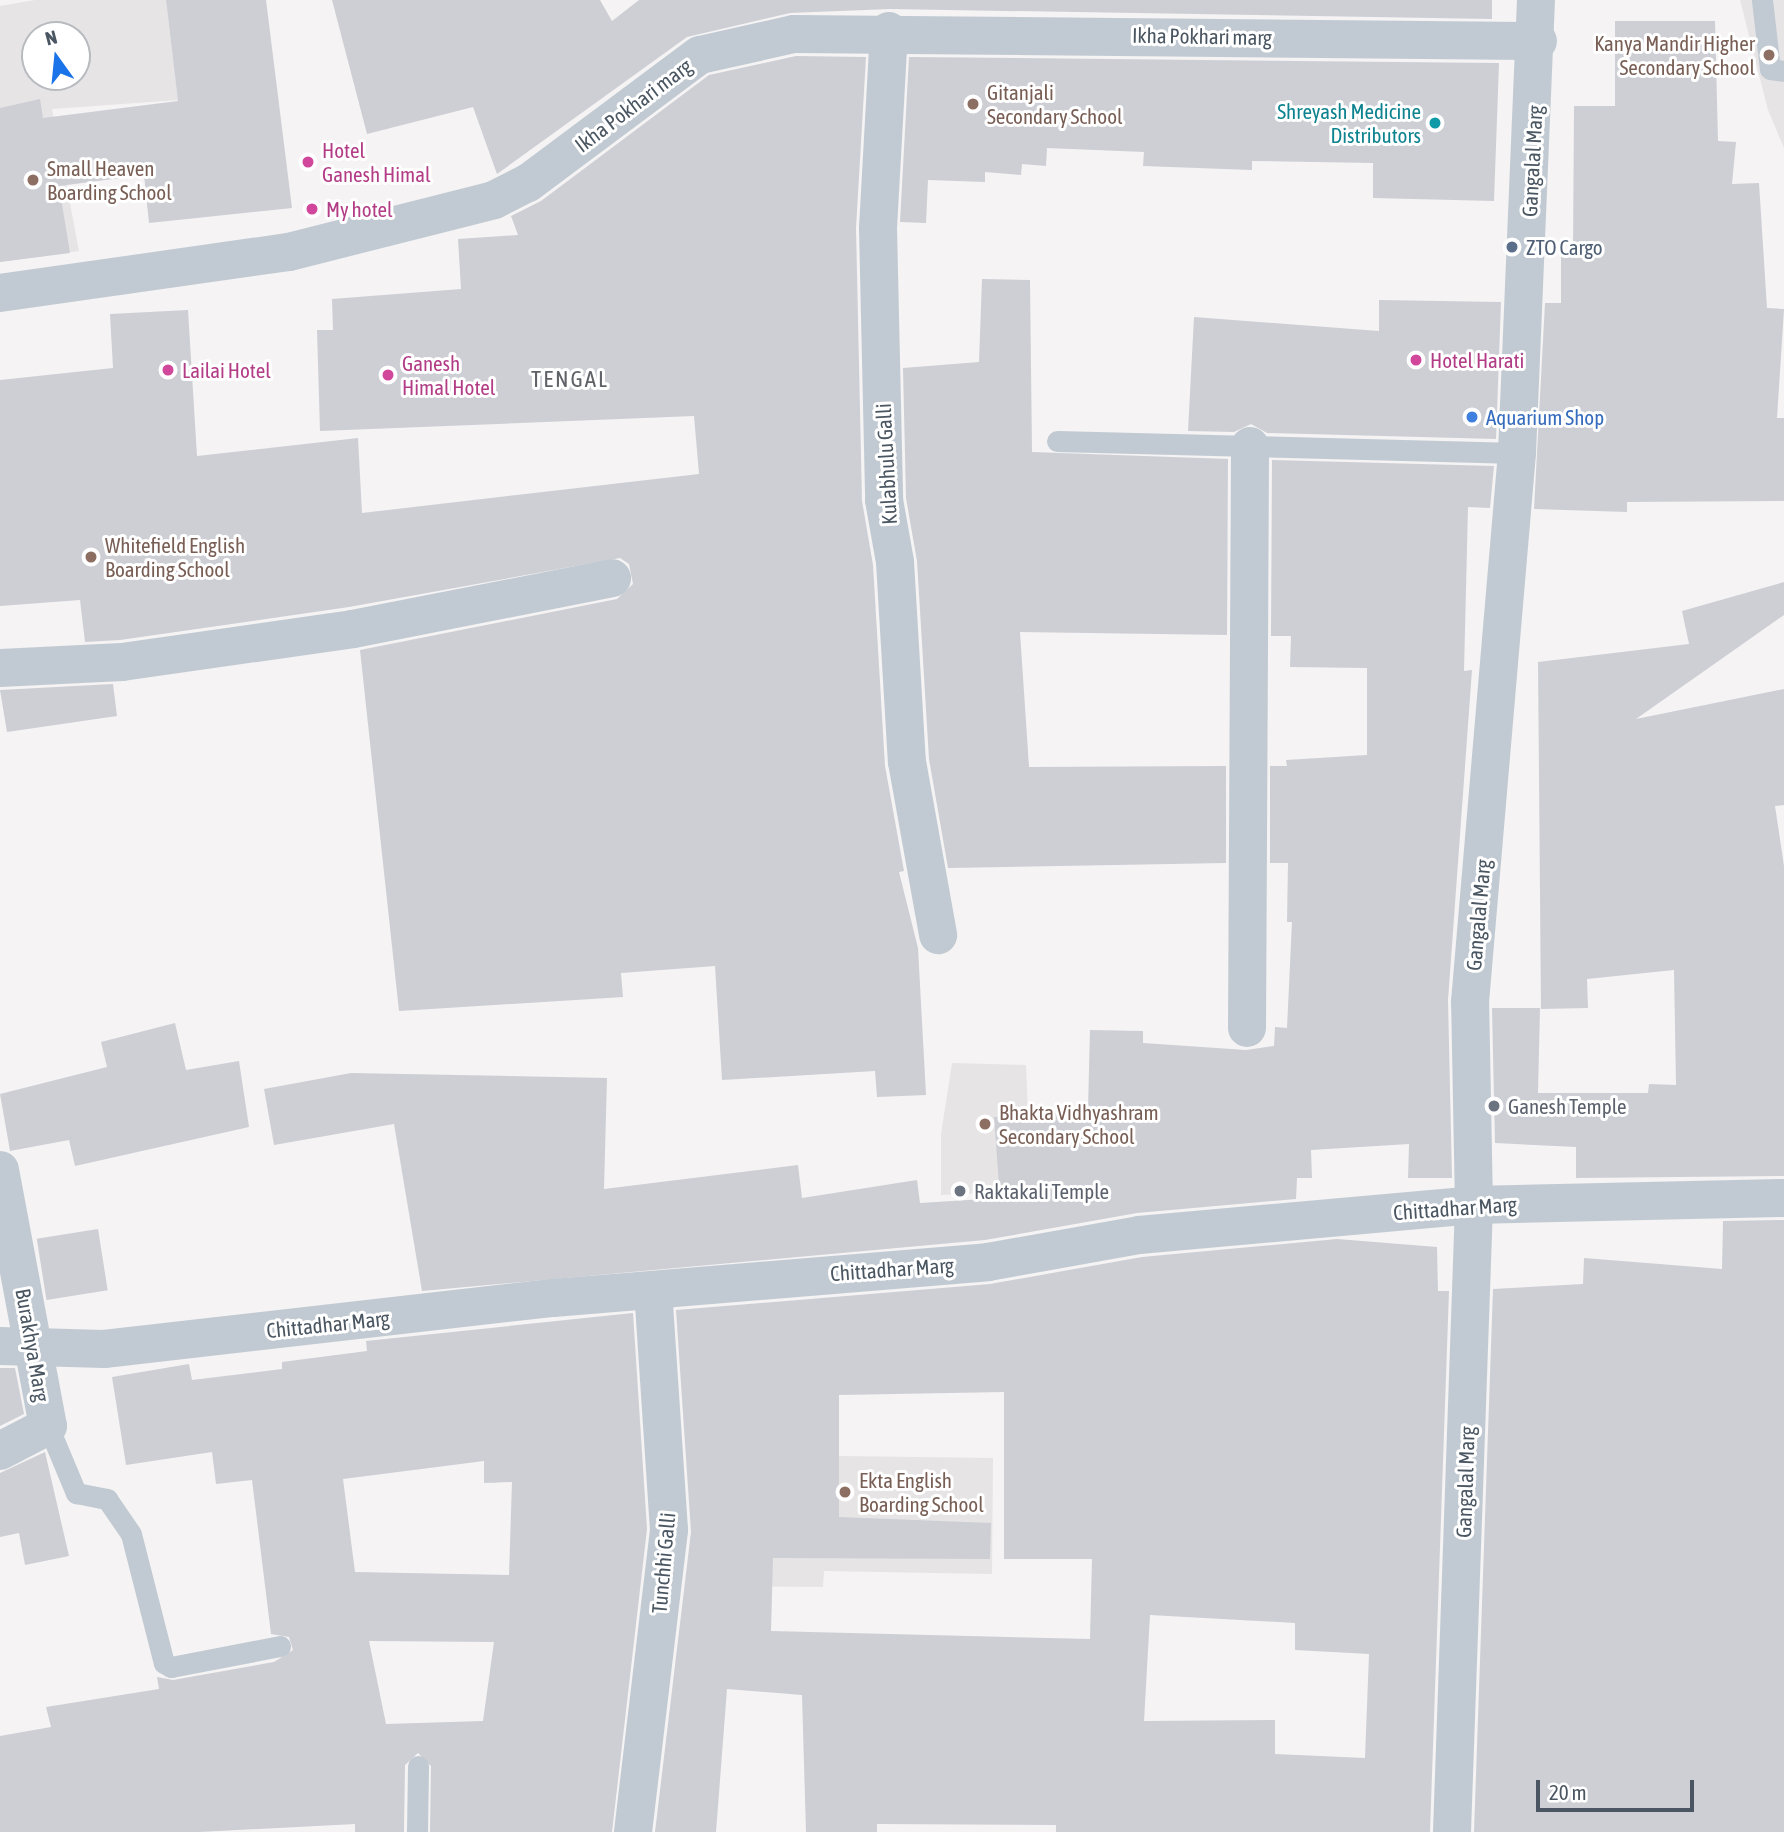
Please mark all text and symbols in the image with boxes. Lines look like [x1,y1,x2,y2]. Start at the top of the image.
north arrow [21,21,91,91]
street label: Ikha Pokhari marg [1132,22,1272,50]
text: N [43,26,59,50]
place label: Kanya Mandir Higher Secondary School [1594,30,1755,80]
marker: Kanya Mandir Higher Secondary School [1761,47,1777,63]
street label: Ikha Pokhari marg [570,53,696,157]
place label: Gitanjali Secondary School [987,79,1123,129]
marker: Gitanjali Secondary School [965,96,981,112]
place label: Shreyash Medicine Distributors [1277,98,1421,148]
street label: Gangalal Marg [1516,105,1548,217]
marker: Shreyash Medicine Distributors [1427,115,1443,131]
place label: Hotel Ganesh Himal [322,137,431,187]
marker: Hotel Ganesh Himal [300,154,316,170]
place label: Small Heaven Boarding School [47,155,172,205]
marker: Small Heaven Boarding School [25,172,41,188]
place label: My hotel [326,196,393,222]
marker: My hotel [304,201,320,217]
place label: ZTO Cargo [1526,234,1603,260]
marker: ZTO Cargo [1504,239,1520,255]
place label: Hotel Harati [1430,347,1524,373]
place label: Ganesh Himal Hotel [402,350,495,400]
marker: Hotel Harati [1408,352,1424,368]
place label: Lailai Hotel [182,357,271,383]
marker: Lailai Hotel [160,362,176,378]
district label: TENGAL [532,365,608,393]
marker: Ganesh Himal Hotel [380,367,396,383]
street label: Kulabhulu Galli [870,403,902,525]
place label: Aquarium Shop [1486,404,1604,430]
marker: Aquarium Shop [1464,409,1480,425]
place label: Whitefield English Boarding School [105,532,245,582]
marker: Whitefield English Boarding School [83,549,99,565]
street label: Gangalal Marg [1461,858,1495,972]
place label: Ganesh Temple [1508,1093,1627,1119]
marker: Ganesh Temple [1486,1098,1502,1114]
place label: Bhakta Vidhyashram Secondary School [999,1099,1159,1149]
marker: Bhakta Vidhyashram Secondary School [977,1116,993,1132]
place label: Raktakali Temple [974,1178,1109,1204]
marker: Raktakali Temple [952,1183,968,1199]
street label: Chittadhar Marg [1392,1191,1518,1225]
street label: Chittadhar Marg [829,1252,955,1286]
street label: Burakhya Marg [11,1286,55,1404]
street label: Chittadhar Marg [265,1305,391,1343]
street label: Gangalal Marg [1450,1426,1480,1538]
place label: Ekta English Boarding School [859,1467,984,1517]
marker: Ekta English Boarding School [837,1484,853,1500]
street label: Tunchhi Galli [646,1511,680,1615]
scale bar [1539,1766,1696,1810]
text: 20 m [1549,1780,1587,1804]

